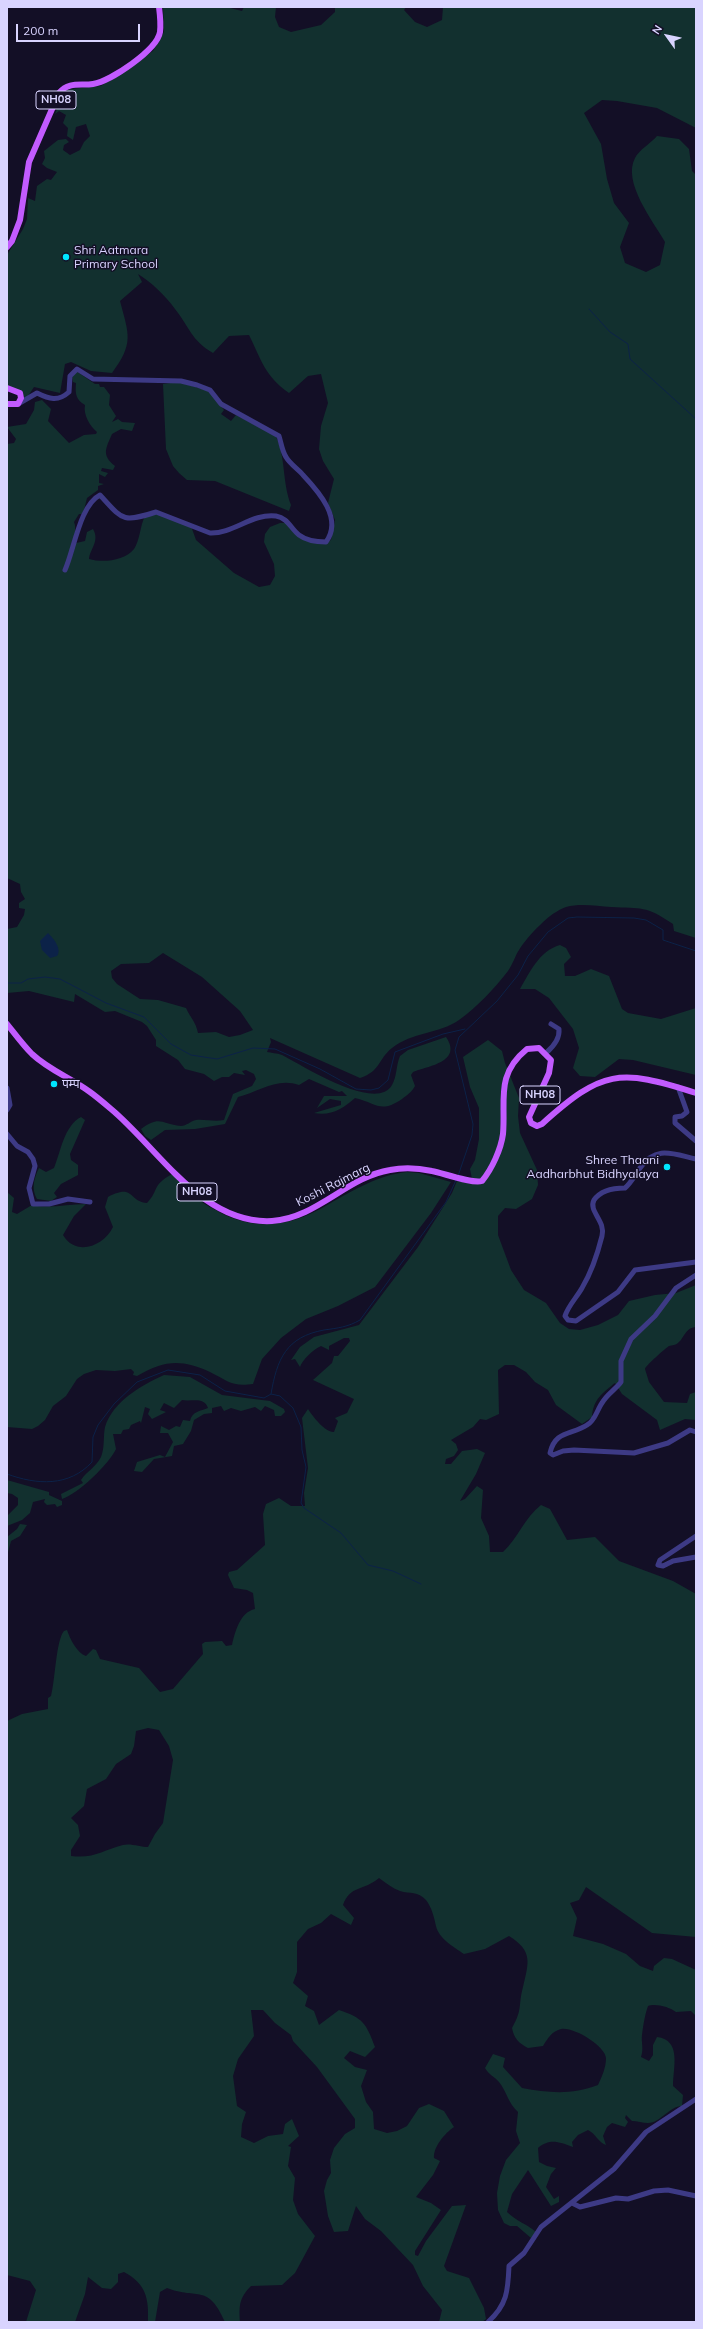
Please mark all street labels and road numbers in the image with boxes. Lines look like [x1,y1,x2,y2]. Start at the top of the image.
road number: NH08 [36,91,76,109]
road number: NH08 [520,1086,560,1104]
street label: Koshi Rajmarg [294,1160,372,1210]
road number: NH08 [177,1183,217,1201]

